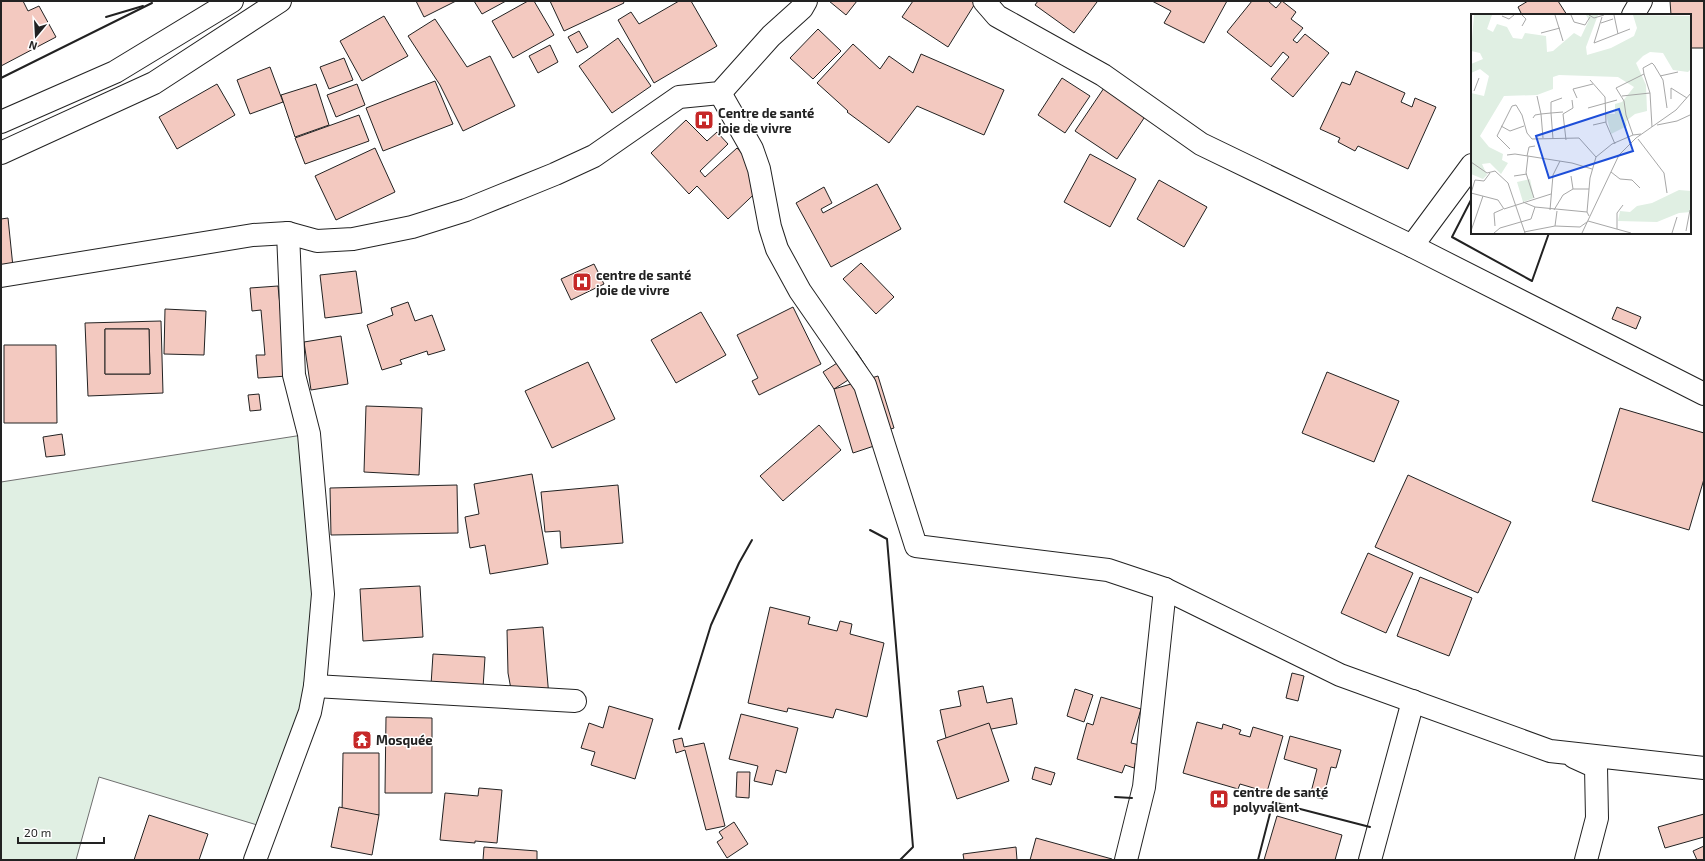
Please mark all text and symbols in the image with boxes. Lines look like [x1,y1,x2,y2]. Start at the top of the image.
inset map [1471,14,1691,234]
north arrow [16,16,56,56]
text: N [27,39,39,53]
place label: Centre de santé joie de vivre [718,105,814,136]
hospital icon: Centre de santé joie de vivre [693,109,715,131]
place label: centre de santé joie de vivre [596,267,691,298]
hospital icon: centre de santé joie de vivre [571,271,593,293]
temple icon: Mosquée [351,729,373,751]
place label: Mosquée [376,732,433,748]
place label: centre de santé polyvalent [1233,784,1328,815]
hospital icon: centre de santé polyvalent [1208,788,1230,810]
scale bar [18,819,104,845]
text: 20 m [24,825,51,839]

